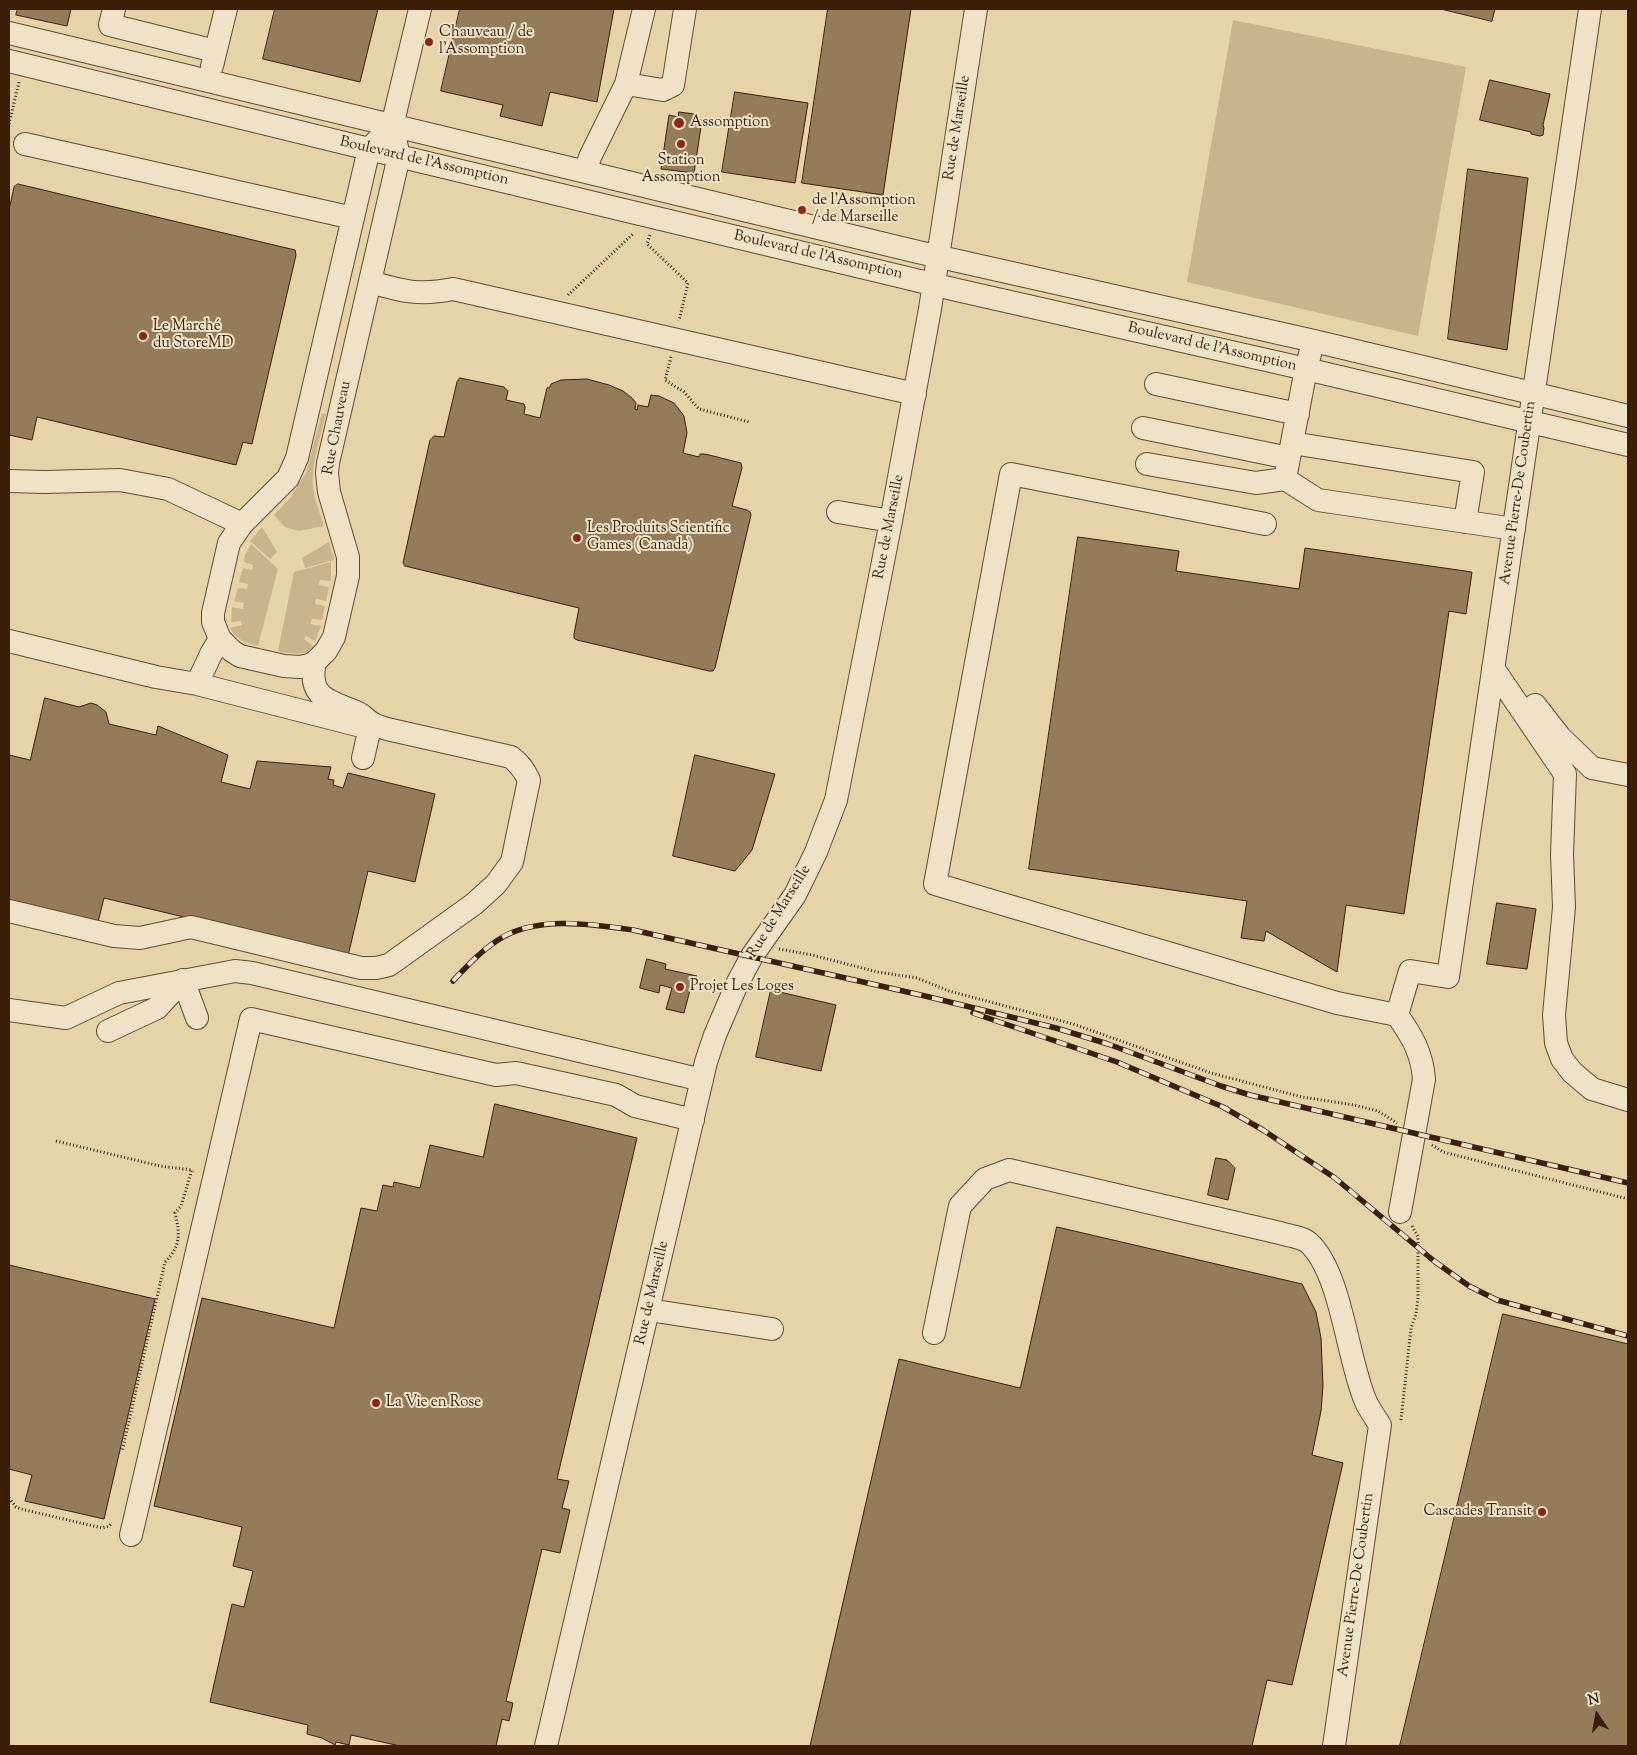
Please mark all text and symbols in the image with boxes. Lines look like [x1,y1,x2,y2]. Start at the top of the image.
place label: Chauveau / de l'Assomption [439,24,533,59]
marker: Chauveau / de l'Assomption [423,36,435,48]
street label: Rue de Marseille [941,74,975,182]
place label: Assomption [690,114,769,132]
marker: Assomption [672,116,686,130]
street label: Boulevard de l'Assomption [338,134,510,190]
marker: Station Assomption [675,138,687,150]
place label: Station Assomption [641,152,721,187]
place label: de l'Assomption / de Marseille [812,192,916,227]
marker: de l'Assomption / de Marseille [796,204,808,216]
street label: Boulevard de l'Assomption [732,228,904,284]
place label: Le Marché du StoreMD [153,318,233,353]
street label: Boulevard de l'Assomption [1126,320,1298,376]
marker: Le Marché du StoreMD [137,330,149,342]
street label: Rue Chauveau [320,380,356,476]
street label: Avenue Pierre-De Coubertin [1497,400,1541,586]
street label: Rue de Marseille [871,473,909,581]
place label: Les Produits Scientific Games (Canada) [587,520,729,555]
marker: Les Produits Scientific Games (Canada) [571,532,583,544]
street label: Rue de Marseille [744,862,816,962]
place label: Projet Les Loges [690,978,794,996]
marker: Projet Les Loges [674,981,686,993]
street label: Rue de Marseille [632,1239,674,1347]
place label: La Vie en Rose [386,1394,481,1412]
marker: La Vie en Rose [370,1397,382,1409]
street label: Avenue Pierre-De Coubertin [1335,1492,1379,1678]
place label: Cascades Transit [1424,1503,1532,1521]
marker: Cascades Transit [1536,1506,1548,1518]
text: N [1586,1689,1601,1711]
north arrow [1572,1690,1622,1740]

